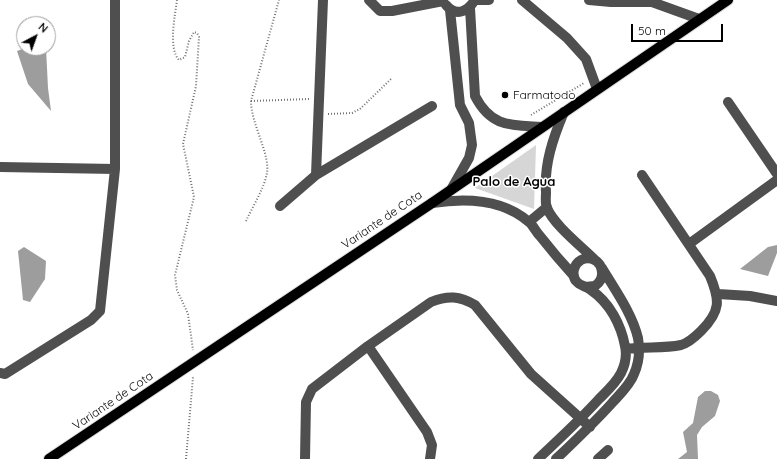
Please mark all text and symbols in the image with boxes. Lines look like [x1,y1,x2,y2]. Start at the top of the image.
north arrow [16,16,56,56]
scale bar [633,16,725,42]
text: N [36,20,51,36]
text: 50 m [638,23,666,38]
place label: Farmatodo [513,88,575,102]
marker: Farmatodo [500,90,510,100]
district label: Palo de Agua [473,174,555,190]
street label: Variante de Cota [339,188,425,252]
street label: Variante de Cota [70,369,156,433]

